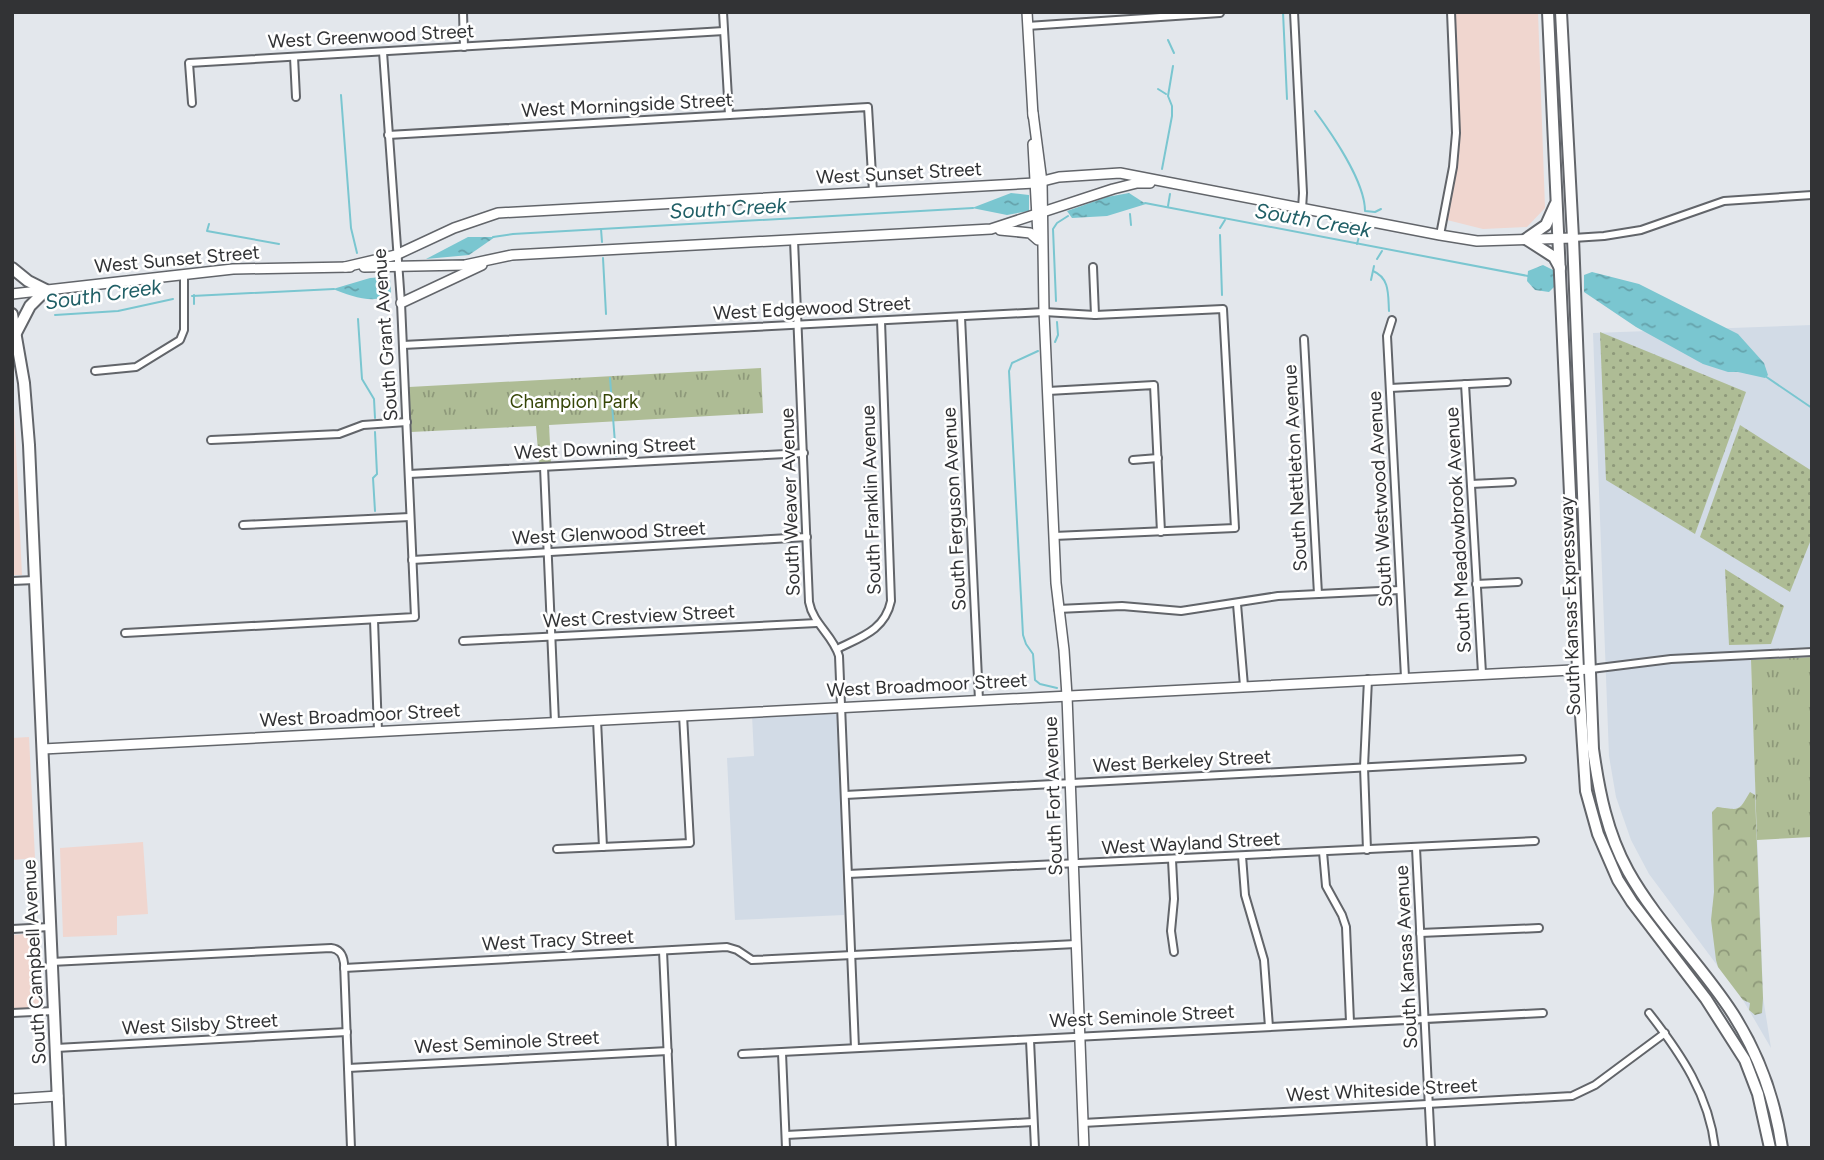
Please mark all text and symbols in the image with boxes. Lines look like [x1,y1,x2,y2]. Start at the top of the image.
street label: West Greenwood Street [267,19,475,53]
street label: West Morningside Street [521,88,733,122]
street label: West Sunset Street [816,157,982,189]
water label: South Creek [669,192,788,224]
water label: South Creek [1253,198,1374,243]
street label: West Sunset Street [93,240,261,278]
street label: South Grant Avenue [367,248,403,422]
water label: South Creek [43,273,164,315]
street label: West Edgewood Street [713,291,911,325]
street label: South Nettleton Avenue [1278,364,1312,572]
park label: Champion Park [510,390,639,413]
street label: South Westwood Avenue [1363,390,1397,608]
street label: South Franklin Avenue [856,405,886,595]
street label: South Meadowbrook Avenue [1440,406,1476,654]
street label: South Weaver Avenue [775,407,805,597]
street label: South Ferguson Avenue [937,407,971,611]
street label: West Downing Street [514,432,696,464]
street label: South Kansas Expressway [1555,496,1585,716]
street label: West Glenwood Street [512,516,706,550]
street label: West Crestview Street [542,599,736,633]
street label: West Broadmoor Street [826,668,1028,702]
street label: West Broadmoor Street [259,698,461,732]
street label: South Fort Avenue [1039,716,1067,876]
street label: West Berkeley Street [1092,745,1272,777]
street label: West Wayland Street [1101,827,1281,859]
street label: South Campbell Avenue [17,859,51,1065]
street label: South Kansas Avenue [1390,865,1422,1049]
street label: West Tracy Street [481,925,635,955]
street label: West Seminole Street [1049,1000,1235,1032]
street label: West Silsby Street [121,1008,279,1040]
street label: West Seminole Street [414,1026,600,1058]
street label: West Whiteside Street [1286,1073,1478,1107]

